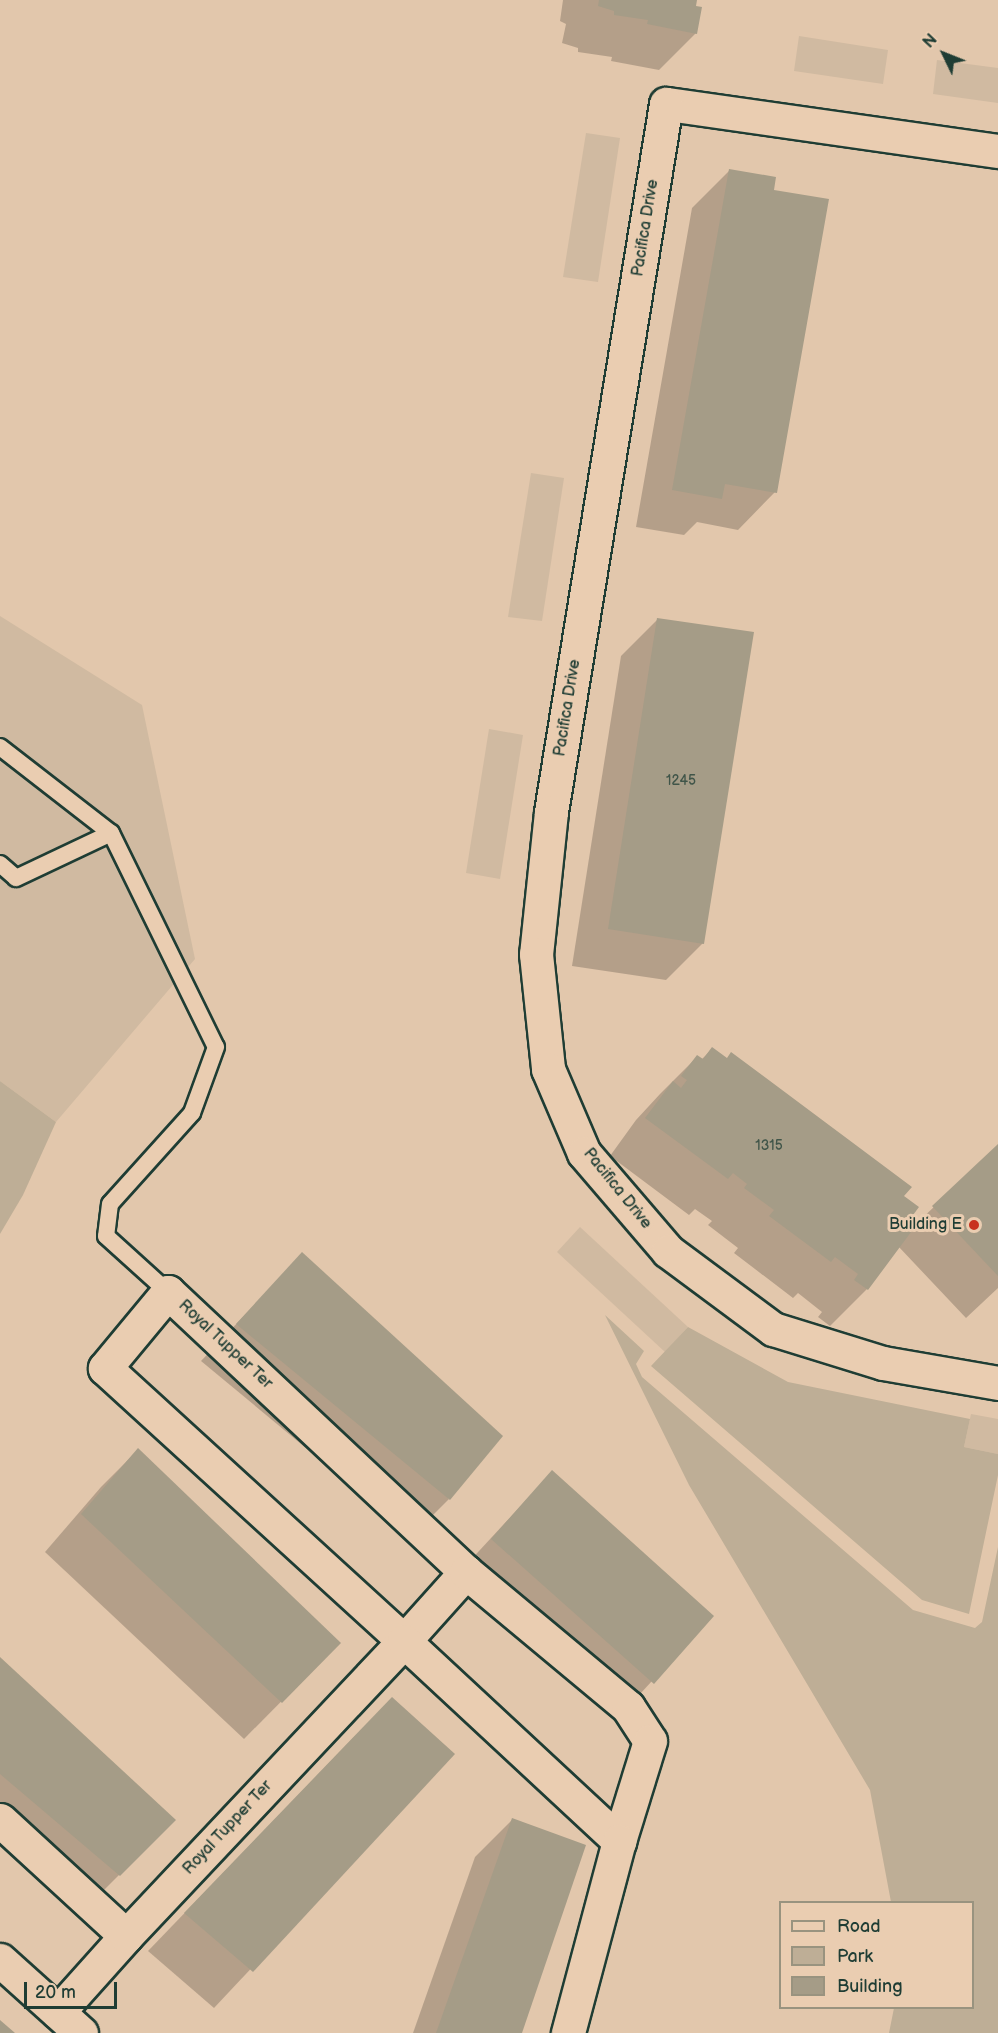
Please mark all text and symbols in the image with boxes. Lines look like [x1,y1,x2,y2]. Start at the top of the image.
north arrow [914,24,974,84]
text: N [919,31,942,52]
street label: Pacifica Drive [629,178,663,278]
street label: Pacifica Drive [551,658,585,758]
house number: 1245 [666,773,696,789]
house number: 1315 [755,1138,783,1154]
street label: Pacifica Drive [579,1145,655,1233]
place label: Building E [889,1215,962,1235]
marker: Building E [967,1218,981,1232]
street label: Royal Tupper Ter [174,1296,276,1394]
street label: Royal Tupper Ter [179,1777,277,1879]
legend [779,1901,974,2009]
text: Road [837,1916,881,1937]
text: Park [837,1946,873,1967]
scale bar [27,1970,120,2008]
text: Building [837,1976,903,1997]
text: 20 m [35,1982,76,2003]

